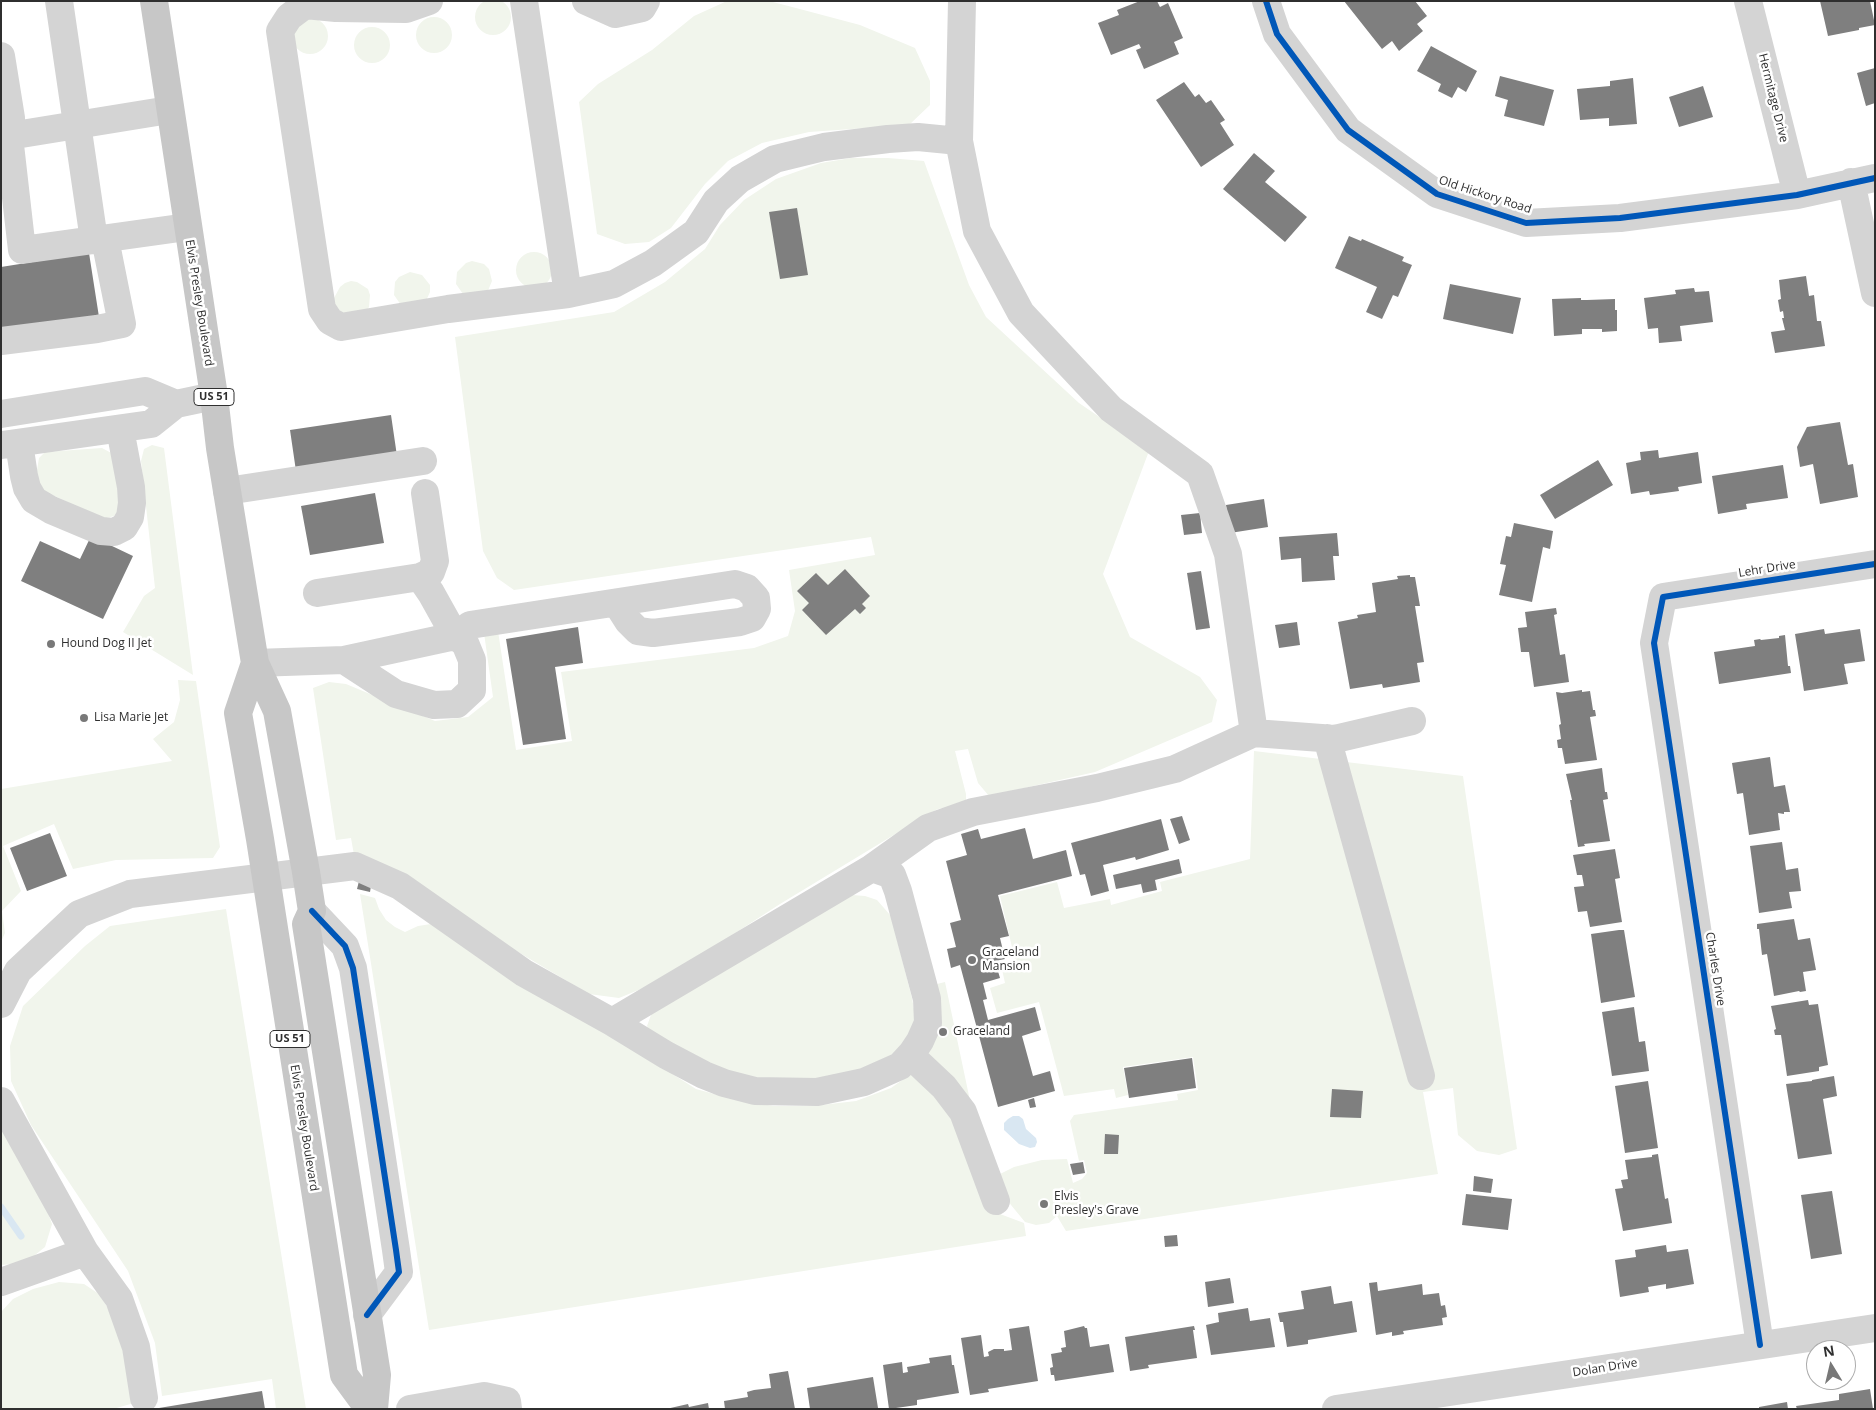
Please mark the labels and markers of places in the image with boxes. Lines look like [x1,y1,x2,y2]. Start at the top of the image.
place label: Hound Dog II Jet [61,637,152,651]
marker: Hound Dog II Jet [45,638,57,650]
place label: Lisa Marie Jet [94,711,168,725]
marker: Lisa Marie Jet [78,712,90,724]
place label: Graceland Mansion [982,946,1039,974]
marker: Graceland Mansion [966,954,978,966]
place label: Graceland [953,1025,1010,1039]
marker: Graceland [937,1026,949,1038]
place label: Elvis Presley's Grave [1054,1190,1139,1218]
marker: Elvis Presley's Grave [1038,1198,1050,1210]

